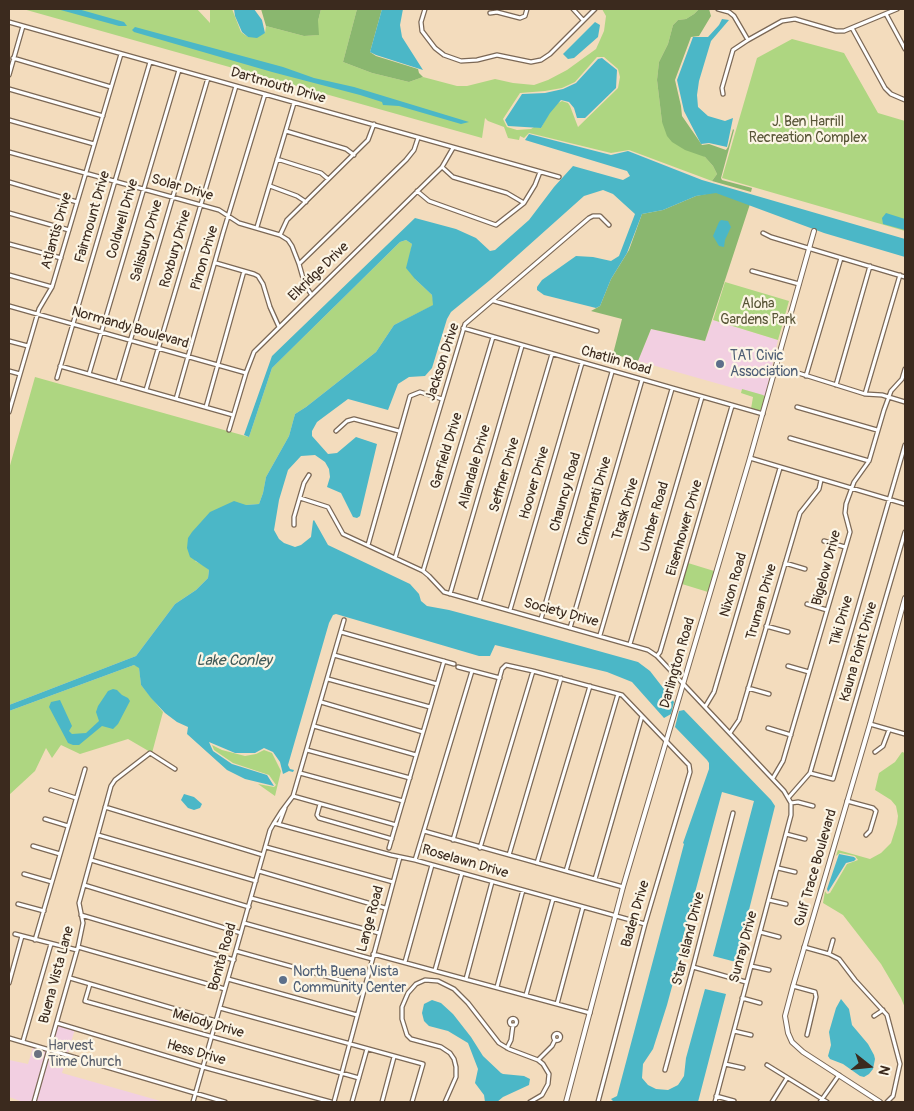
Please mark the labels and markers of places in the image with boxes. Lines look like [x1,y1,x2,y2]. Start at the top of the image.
place label: TAT Civic Association [730,348,798,381]
marker: TAT Civic Association [714,358,726,370]
place label: North Buena Vista Community Center [293,964,406,996]
marker: North Buena Vista Community Center [277,974,289,986]
place label: Harvest Time Church [48,1038,121,1070]
marker: Harvest Time Church [32,1048,44,1060]

